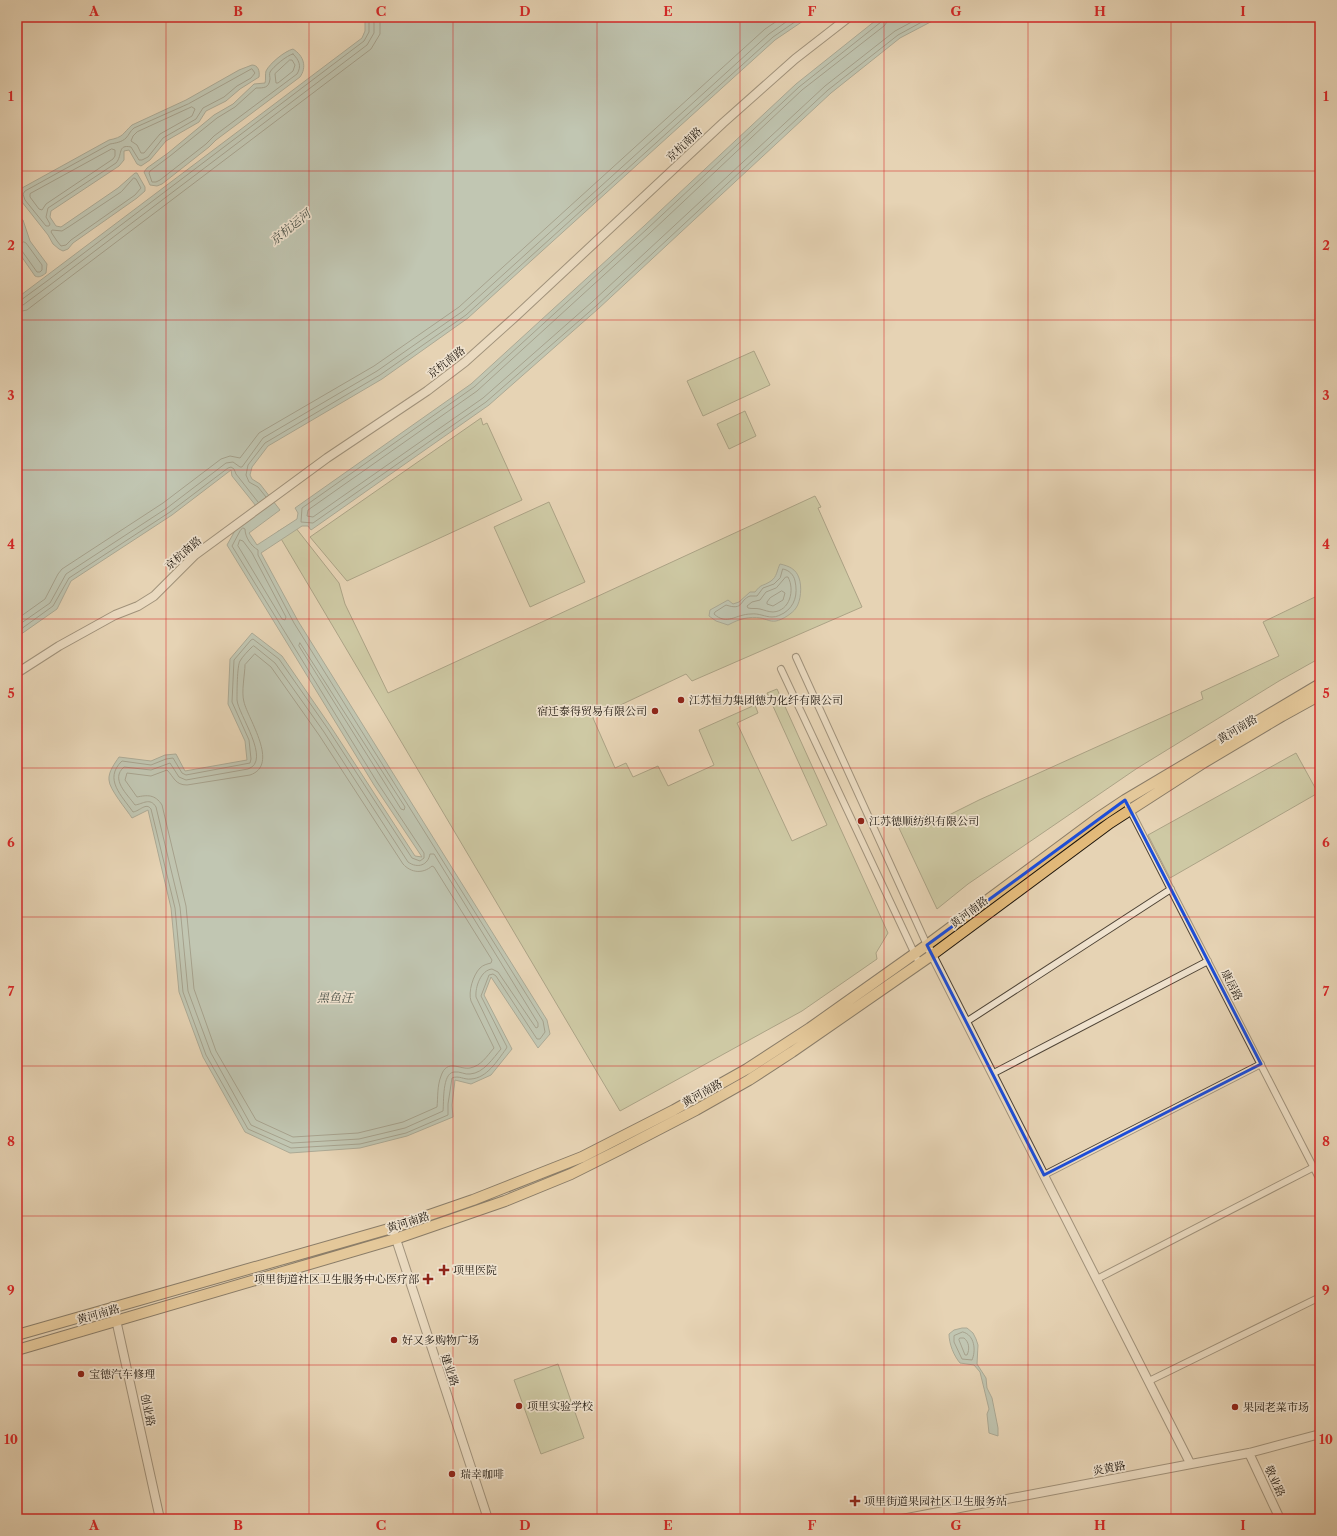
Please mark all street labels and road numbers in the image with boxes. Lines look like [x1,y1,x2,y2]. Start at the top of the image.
street label: 京杭南路 [663,124,705,164]
street label: 京杭南路 [424,343,468,381]
street label: 京杭南路 [162,533,204,573]
street label: 黄河南路 [1215,712,1259,746]
street label: 黄河南路 [947,893,991,931]
street label: 康居路 [1218,967,1246,1003]
street label: 黄河南路 [679,1076,725,1110]
street label: 黄河南路 [385,1209,431,1235]
street label: 黄河南路 [75,1301,121,1327]
street label: 建业路 [438,1352,462,1388]
street label: 创业路 [138,1392,158,1428]
street label: 炎黄路 [1091,1458,1127,1478]
street label: 敬业路 [1262,1463,1288,1499]

